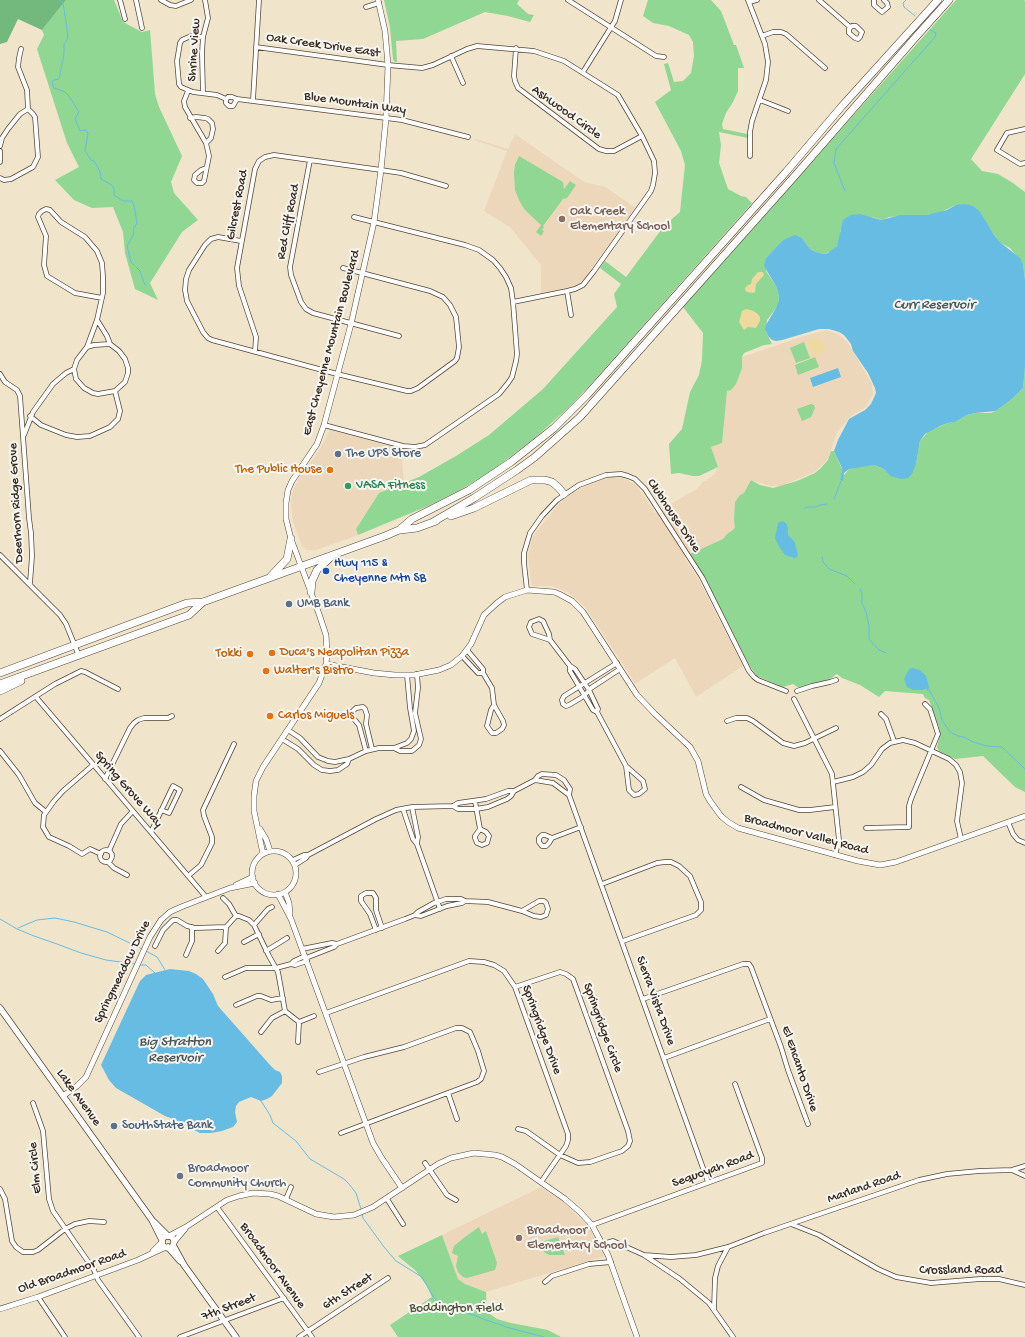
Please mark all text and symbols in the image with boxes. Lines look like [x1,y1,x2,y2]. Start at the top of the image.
street label: Shrine View [185,18,205,82]
street label: Oak Creek Drive East [265,30,381,62]
street label: Ashwood Circle [528,83,604,143]
street label: Blue Mountain Way [303,89,407,119]
street label: Gilcrest Road [224,169,252,241]
street label: Red Cliff Road [274,183,304,261]
place label: Oak Creek Elementary School [570,204,670,235]
marker: Oak Creek Elementary School [557,214,567,224]
street label: East Cheyenne Mountain Boulevard [300,249,364,437]
water label: Curr Reservoir [894,298,974,314]
street label: Deerhorn Ridge Grove [6,442,28,564]
place label: The UPS Store [346,446,421,462]
marker: The UPS Store [333,449,343,459]
place label: The Public House [235,462,322,478]
marker: The Public House [325,465,335,475]
street label: Clubhouse Drive [643,476,703,556]
place label: VASA Fitness [356,478,425,494]
marker: VASA Fitness [343,481,353,491]
place label: Hwy 115 & Cheyenne Mtn SB [334,556,426,587]
marker: Hwy 115 & Cheyenne Mtn SB [321,566,331,576]
place label: UMB Bank [297,596,349,612]
marker: UMB Bank [284,599,294,609]
place label: Duca's Neapolitan Pizza [280,645,409,661]
place label: Tokki [216,646,242,662]
marker: Duca's Neapolitan Pizza [267,648,277,658]
marker: Tokki [245,649,255,659]
place label: Walter's Bistro [274,663,354,679]
marker: Walter's Bistro [261,666,271,676]
place label: Carlos Miguels [278,708,354,724]
marker: Carlos Miguels [265,711,275,721]
street label: Spring Grove Way [91,749,165,831]
street label: Broadmoor Valley Road [742,811,870,859]
street label: Springmeadow Drive [91,918,155,1026]
street label: Sierra Vista Drive [632,954,678,1048]
street label: Springridge Circle [579,981,625,1075]
street label: Springridge Drive [518,983,564,1077]
street label: El Encanto Drive [777,1024,821,1114]
water label: Big Stratton Reservoir [139,1035,211,1068]
street label: Lake Avenue [52,1066,104,1130]
place label: SouthState Bank [122,1118,213,1134]
marker: SouthState Bank [109,1121,119,1131]
street label: Elm Circle [26,1142,46,1194]
street label: Sequoyah Road [670,1148,756,1192]
place label: Broadmoor Community Church [188,1161,286,1192]
street label: Marland Road [825,1168,903,1208]
marker: Broadmoor Community Church [175,1171,185,1181]
street label: Broadmoor Avenue [236,1220,308,1312]
place label: Broadmoor Elementary School [527,1223,627,1254]
marker: Broadmoor Elementary School [514,1233,524,1243]
street label: Old Broadmoor Road [16,1246,128,1298]
street label: Crossland Road [919,1263,1003,1279]
street label: 6th Street [320,1270,376,1314]
street label: 7th Street [200,1291,258,1325]
park label: Boddington Field [410,1301,502,1317]

